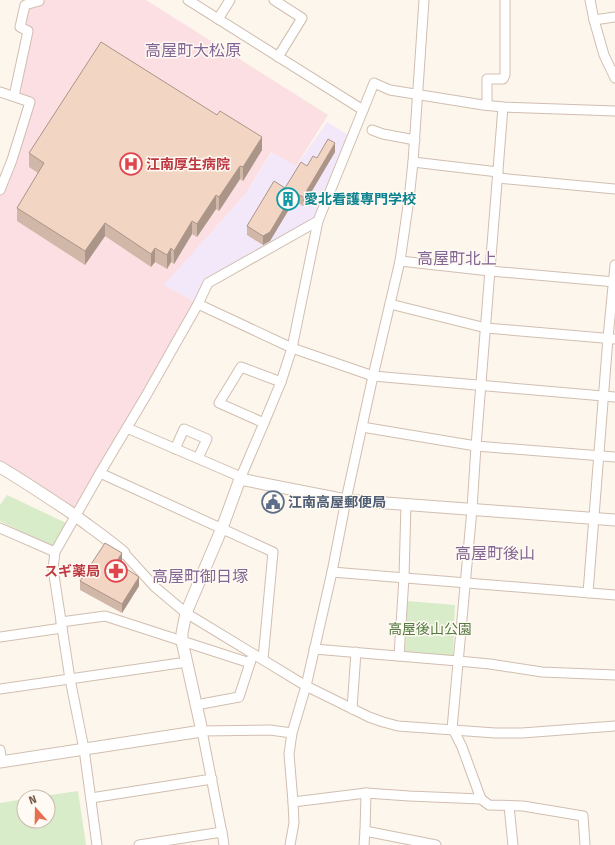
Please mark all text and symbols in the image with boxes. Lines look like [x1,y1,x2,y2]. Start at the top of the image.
district label: 高屋町大松原 [145,41,241,60]
hospital icon: 江南厚生病院 [118,151,144,177]
place label: 江南厚生病院 [146,156,230,173]
building icon: 愛北看護専門学校 [275,186,301,212]
place label: 愛北看護専門学校 [304,191,416,208]
district label: 高屋町北上 [417,249,497,268]
public building icon: 江南高屋郵便局 [260,489,286,515]
place label: 江南高屋郵便局 [288,494,386,511]
district label: 高屋町後山 [455,544,535,563]
pharmacy icon: スギ薬局 [103,558,129,584]
place label: スギ薬局 [44,563,100,580]
district label: 高屋町御日塚 [152,567,248,586]
park label: 高屋後山公園 [388,621,472,638]
north arrow [16,789,56,829]
text: N [27,793,38,807]

